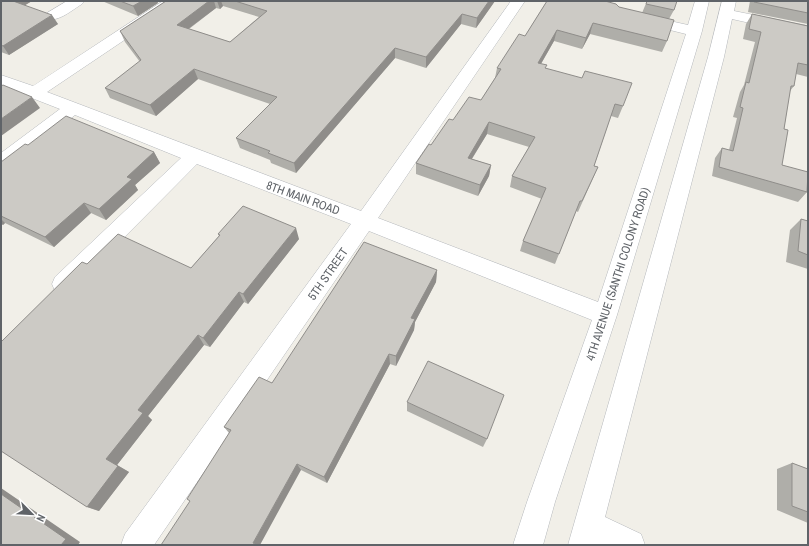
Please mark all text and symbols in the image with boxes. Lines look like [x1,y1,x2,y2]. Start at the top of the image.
street label: 8TH MAIN ROAD [264,177,342,219]
street label: 4TH AVENUE (SANTHI COLONY ROAD) [582,185,654,363]
street label: 5TH STREET [304,245,352,303]
north arrow [12,494,52,534]
text: N [33,512,49,524]

